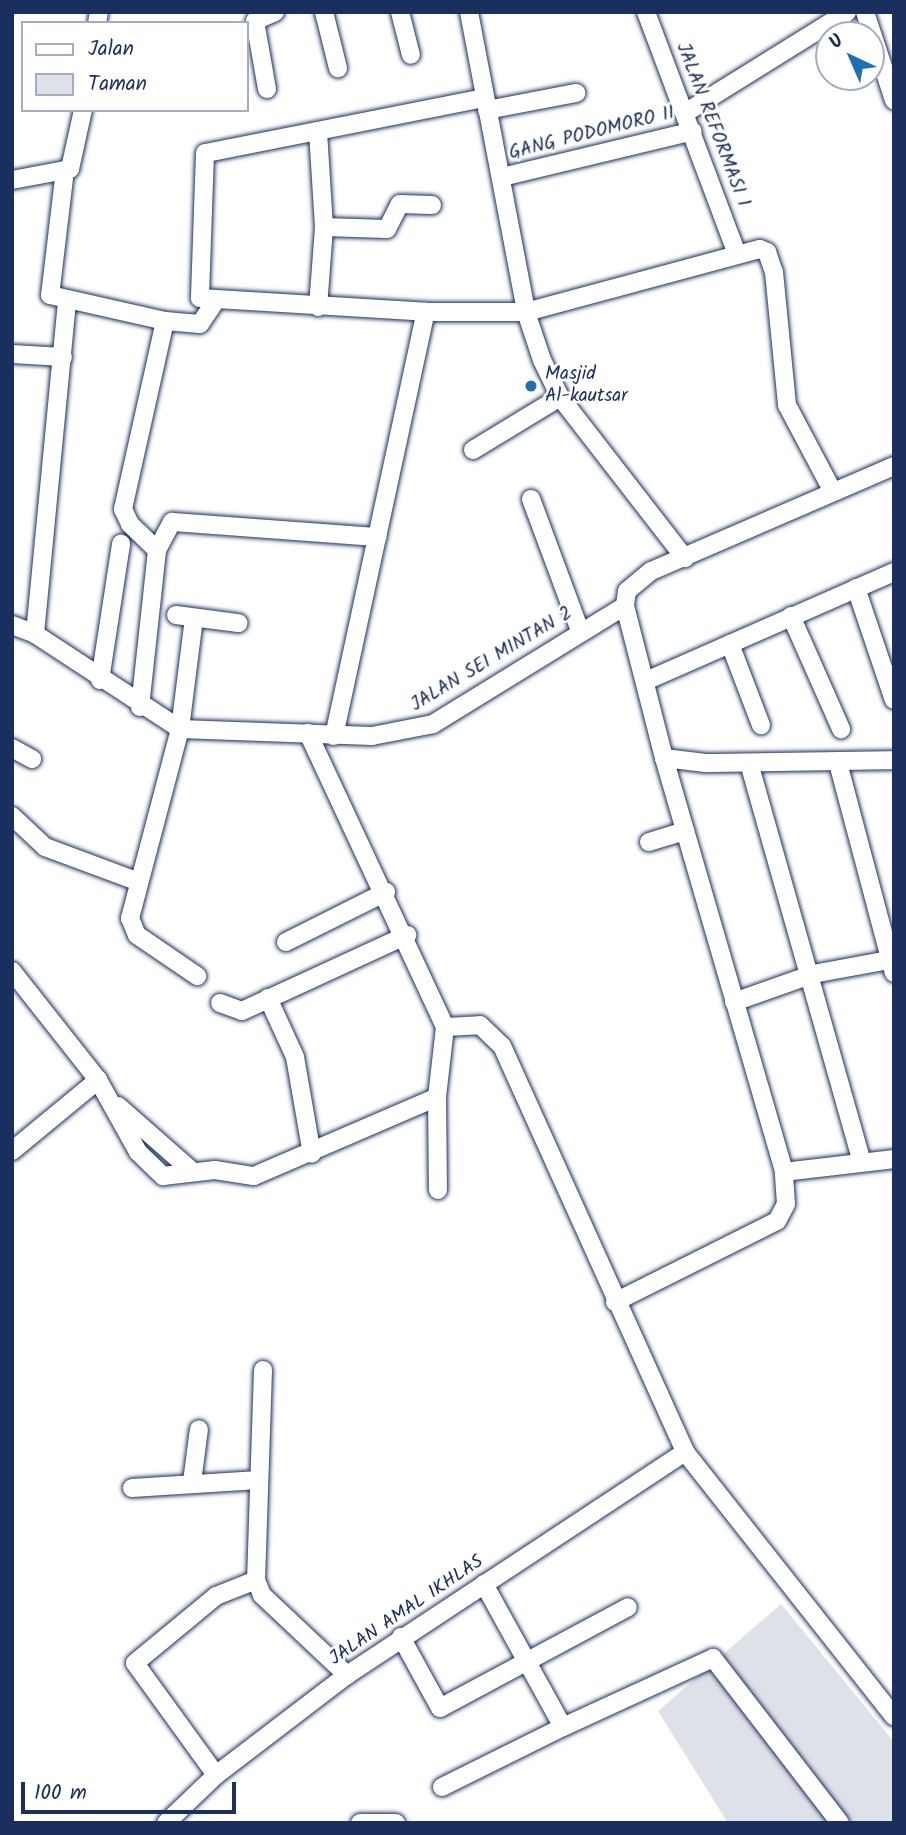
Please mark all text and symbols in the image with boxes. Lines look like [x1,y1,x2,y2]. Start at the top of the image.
legend [21,21,248,112]
north arrow [815,21,885,91]
text: U [822,28,851,57]
text: Jalan [88,33,134,66]
street label: JALAN REFORMASI 1 [670,40,754,210]
text: Taman [88,68,147,101]
street label: GANG PODOMORO II [507,102,677,166]
place label: Masjid Al-kautsar [545,364,628,408]
marker: Masjid Al-kautsar [523,378,539,394]
street label: JALAN SEI MINTAN 2 [407,603,577,717]
street label: JALAN AMAL IKHLAS [326,1551,488,1671]
scale bar [24,1769,240,1813]
text: 100 m [34,1777,87,1810]

